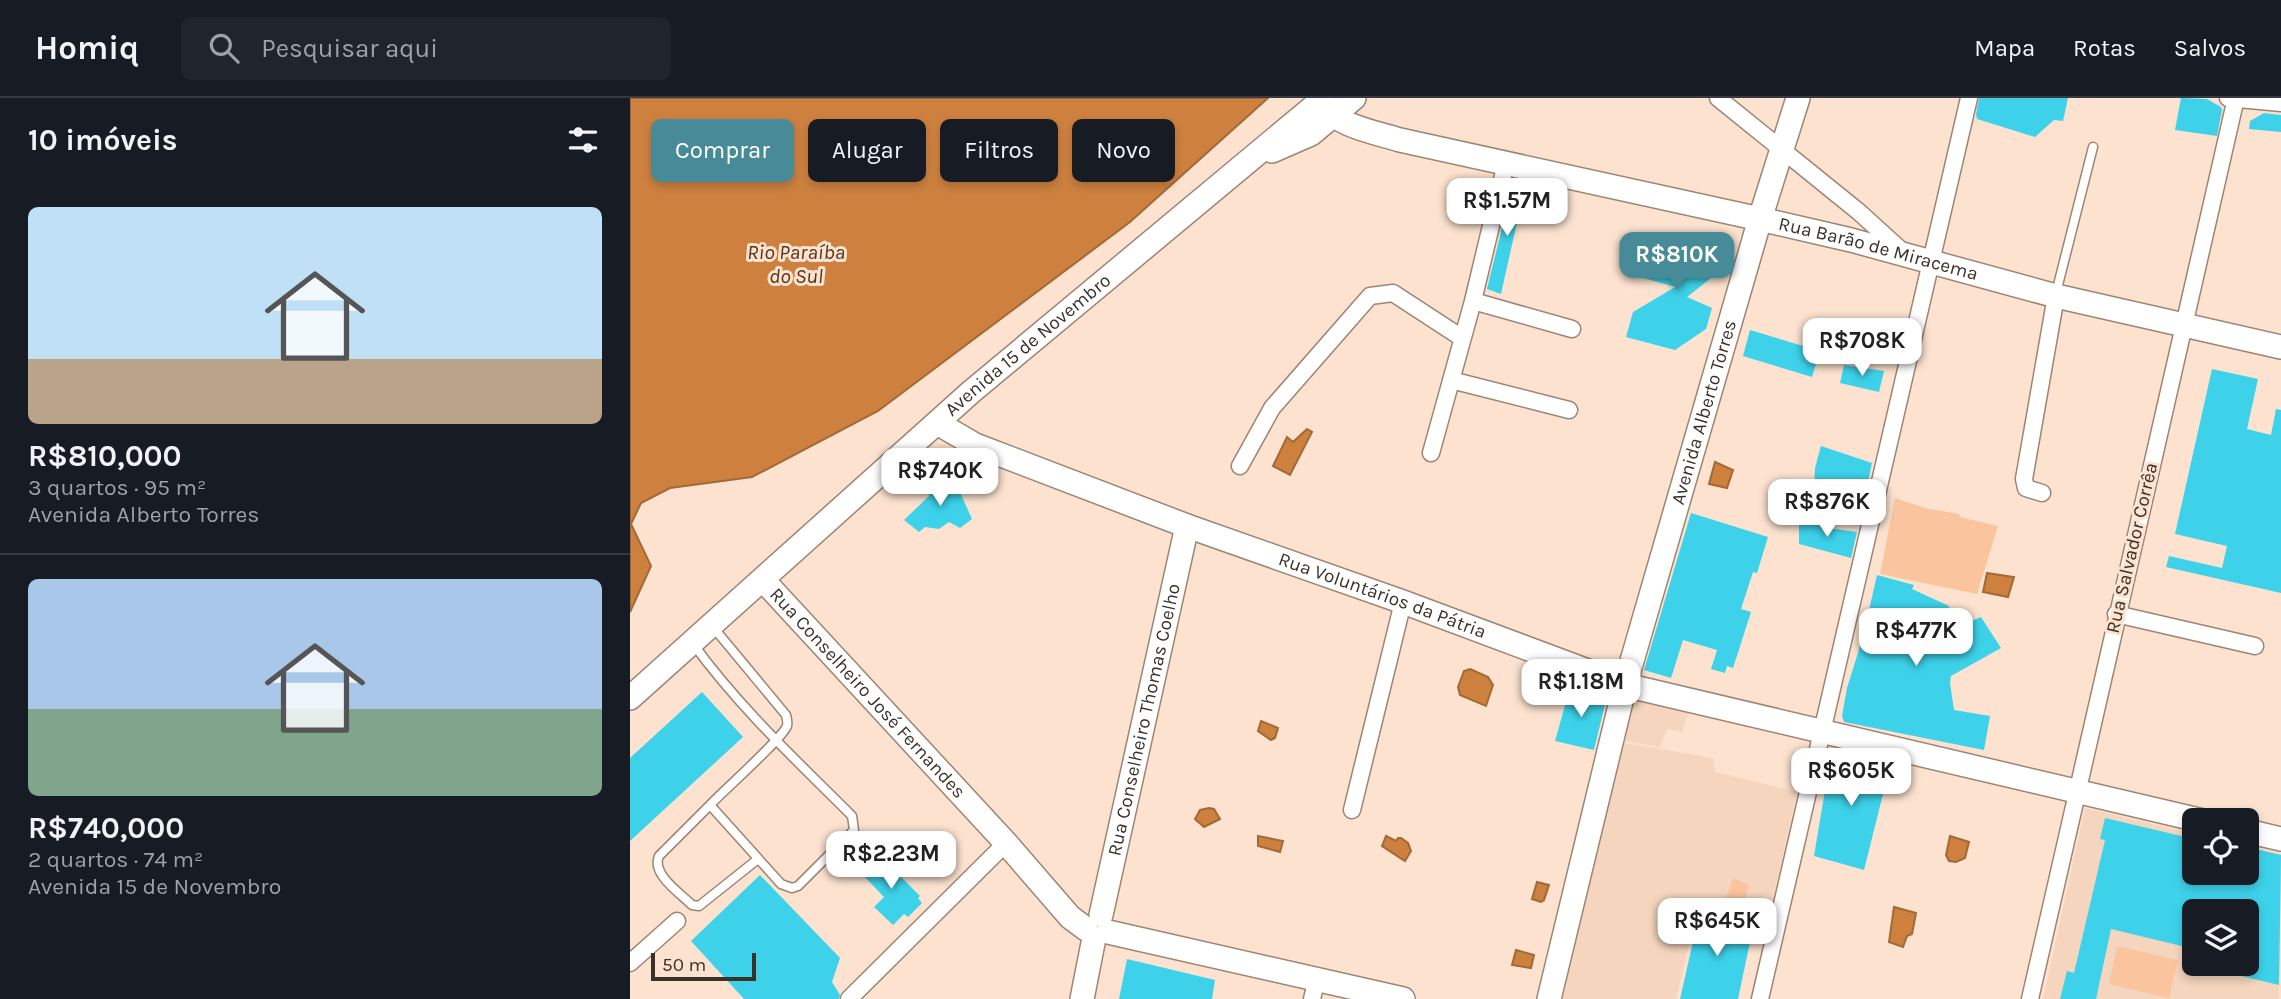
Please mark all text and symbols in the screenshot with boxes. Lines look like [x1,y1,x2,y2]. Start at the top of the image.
search box [181,17,671,80]
text: Homiq [35,29,139,67]
icon: search [205,29,243,67]
text: Pesquisar aqui [261,33,438,64]
text: Mapa [1974,34,2035,62]
text: Rotas [2073,34,2136,62]
text: Salvos [2174,34,2246,62]
chip: Comprar [651,119,794,182]
chip: Alugar [808,119,926,182]
chip: Filtros [940,119,1058,182]
chip: Novo [1072,119,1175,182]
icon: filters [564,121,602,159]
text: 10 imóveis [28,122,178,158]
pin: R$1.57M [1442,178,1572,238]
text: R$1.57M [1463,187,1551,214]
street label: Rua Barão de Miracema [1777,213,1981,285]
pin: R$810K [1620,232,1734,292]
water label: Rio Paraíba do Sul [747,240,845,288]
text: R$810K [1635,241,1719,268]
icon: home [252,253,378,379]
street label: Avenida 15 de Novembro [941,269,1115,421]
street label: Avenida Alberto Torres [1667,317,1741,507]
pin: R$708K [1805,318,1919,378]
text: R$708K [1819,327,1905,354]
text: R$810,000 [28,438,182,474]
pin: R$740K [883,448,997,508]
text: R$740K [897,457,983,484]
street label: Rua Salvador Corrêa [2102,461,2162,635]
text: 3 quartos · 95 m² [28,474,206,501]
pin: R$876K [1770,480,1884,539]
text: R$876K [1784,488,1870,515]
text: Avenida Alberto Torres [28,501,259,528]
street label: Rua Voluntários da Pátria [1275,548,1489,643]
street label: Rua Conselheiro Thomas Coelho [1103,581,1185,858]
street label: Rua Conselheiro José Fernandes [765,583,970,803]
pin: R$477K [1859,608,1973,668]
text: R$477K [1875,617,1957,644]
icon: home [252,625,378,751]
pin: R$1.18M [1516,660,1646,719]
text: R$1.18M [1538,668,1624,695]
pin: R$605K [1794,748,1908,808]
text: R$605K [1807,757,1895,784]
map controls [2182,808,2259,976]
button: locate [2182,808,2259,885]
text: R$740,000 [28,810,184,846]
pin: R$2.23M [826,832,956,891]
text: R$2.23M [842,840,940,867]
text: 2 quartos · 74 m² [28,846,203,873]
text: Avenida 15 de Novembro [28,873,281,900]
pin: R$645K [1660,898,1774,958]
button: layers [2182,899,2259,976]
text: R$645K [1674,907,1760,934]
scale bar [651,950,756,982]
text: 50 m [662,954,706,976]

